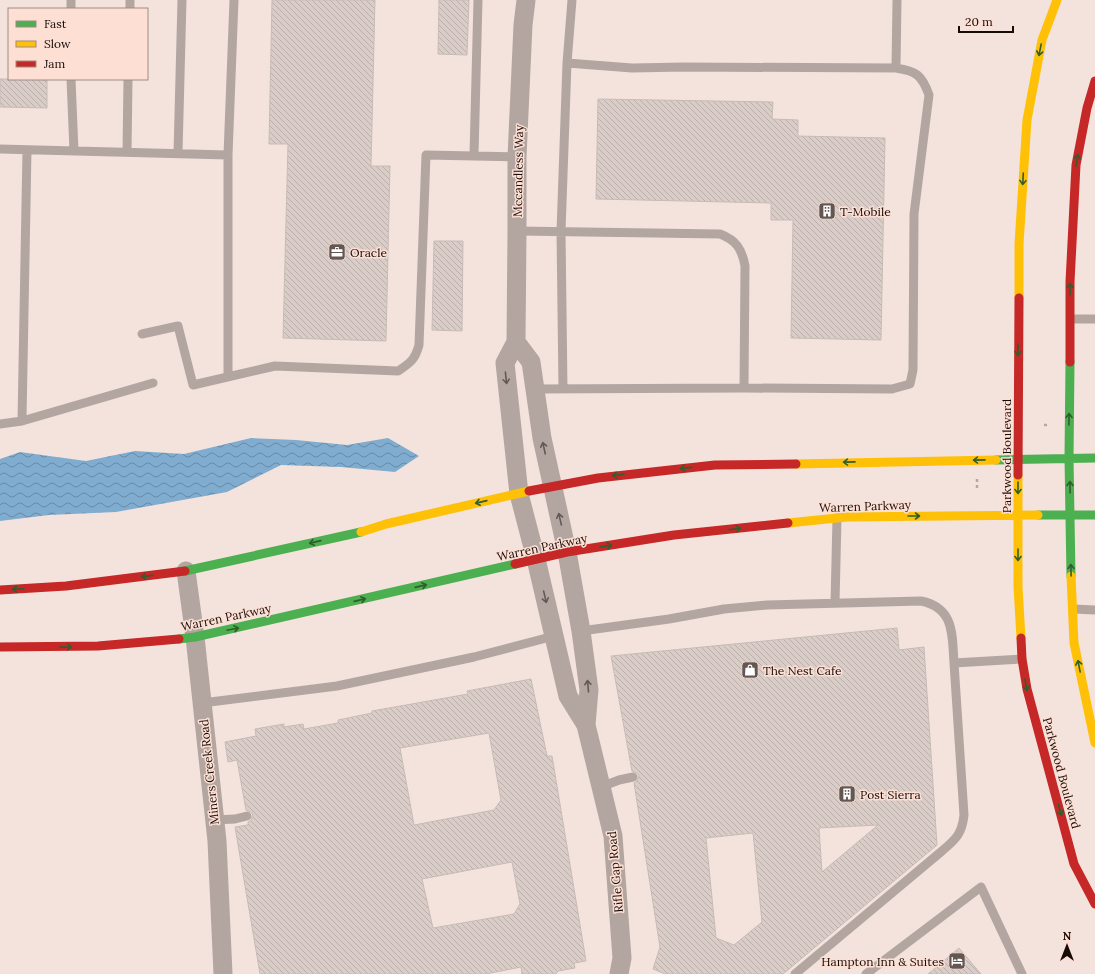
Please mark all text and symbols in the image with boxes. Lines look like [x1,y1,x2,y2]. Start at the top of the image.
legend [8,8,148,80]
scale bar [959,8,1013,34]
text: 20 m [965,14,993,29]
text: Fast [44,16,67,31]
text: Slow [44,36,71,51]
one-way arrow [1036,43,1044,56]
text: Jam [43,56,65,71]
street label: Mccandless Way [510,124,526,217]
one-way arrow [1074,154,1082,167]
one-way arrow [1020,172,1027,185]
building icon: T-Mobile [817,201,837,221]
place label: T-Mobile [840,204,891,219]
office icon: Oracle [327,242,347,262]
place label: Oracle [350,245,387,260]
one-way arrow [1067,283,1074,296]
one-way arrow [1014,343,1022,356]
one-way arrow [503,371,510,384]
street label: Parkwood Boulevard [999,399,1014,513]
one-way arrow [1066,413,1073,426]
one-way arrow [540,442,548,455]
one-way arrow [973,456,986,464]
one-way arrow [843,458,856,466]
one-way arrow [680,464,693,472]
one-way arrow [612,472,625,479]
one-way arrow [1014,481,1022,494]
one-way arrow [1066,481,1073,494]
street label: Warren Parkway [819,497,912,515]
one-way arrow [475,499,488,507]
one-way arrow [907,512,920,520]
one-way arrow [555,513,563,526]
one-way arrow [728,525,741,532]
street label: Warren Parkway [496,530,589,564]
one-way arrow [309,539,322,547]
one-way arrow [599,542,612,550]
one-way arrow [1014,548,1022,561]
one-way arrow [1067,564,1074,577]
one-way arrow [141,572,154,580]
one-way arrow [415,582,428,589]
one-way arrow [12,585,25,593]
one-way arrow [541,590,549,603]
one-way arrow [353,596,366,604]
street label: Warren Parkway [180,600,273,634]
one-way arrow [226,624,239,632]
one-way arrow [59,643,72,651]
shop icon: The Nest Cafe [740,660,760,680]
one-way arrow [1075,660,1083,673]
place label: The Nest Cafe [763,663,842,678]
one-way arrow [1023,678,1031,691]
one-way arrow [585,680,592,693]
street label: Parkwood Boulevard [1040,716,1084,830]
street label: Miners Creek Road [196,719,222,825]
building icon: Post Sierra [837,784,857,804]
place label: Post Sierra [860,787,921,802]
one-way arrow [1057,804,1064,817]
street label: Rifle Gap Road [604,831,626,913]
north arrow [1047,926,1087,966]
text: N [1063,929,1072,943]
hotel icon: Hampton Inn & Suites [947,951,967,971]
place label: Hampton Inn & Suites [821,954,944,969]

